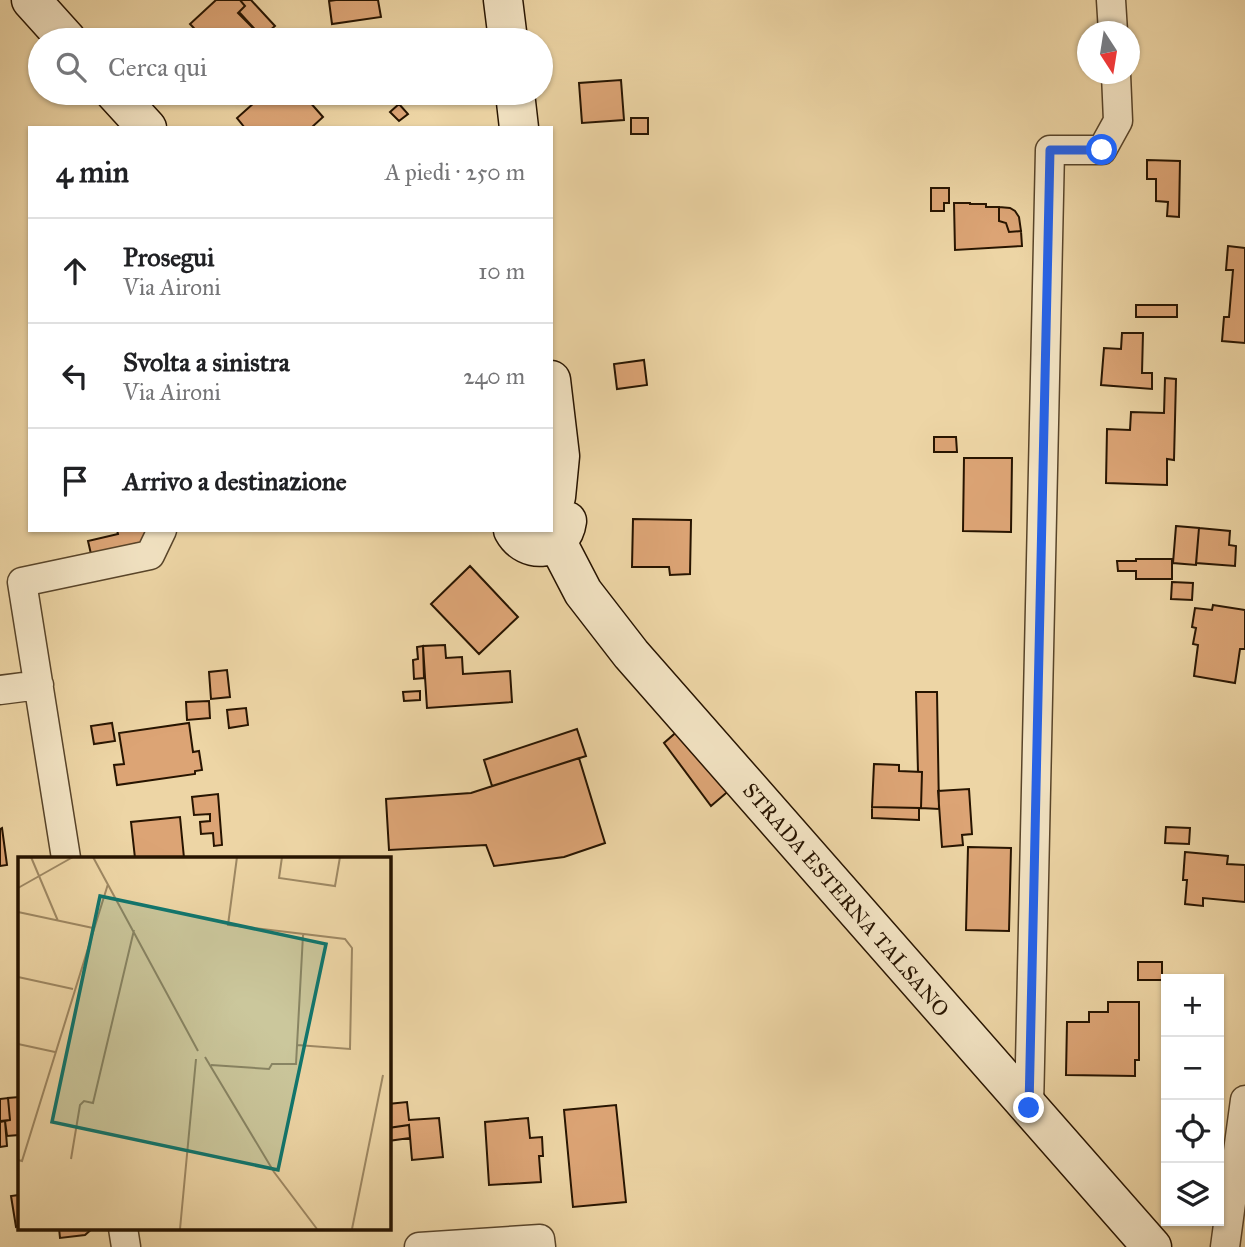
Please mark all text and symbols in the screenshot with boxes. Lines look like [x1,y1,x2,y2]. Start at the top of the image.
north arrow [1077,21,1140,84]
search box [28,28,553,105]
icon: search [52,48,90,86]
text: Cerca qui [108,51,207,83]
route start [1086,134,1117,165]
text: 4 min [56,154,129,190]
text: A piedi · 250 m [385,158,525,186]
text: Prosegui [123,241,214,273]
icon: ahead [56,252,94,290]
text: 10 m [478,257,525,285]
text: Via Aironi [123,273,221,301]
text: Svolta a sinistra [123,346,290,378]
icon: left [56,357,94,395]
text: 240 m [463,362,525,390]
text: Via Aironi [123,378,221,406]
icon: arrive [56,462,94,500]
text: Arrivo a destinazione [123,465,347,497]
street label: STRADA ESTERNA TALSANO [737,778,955,1022]
inset map [18,857,390,1230]
map controls [1161,974,1224,1226]
button: + [1161,974,1224,1037]
button: − [1161,1037,1224,1100]
route end [1013,1092,1044,1123]
button: locate [1161,1100,1224,1163]
button: layers [1161,1163,1224,1226]

